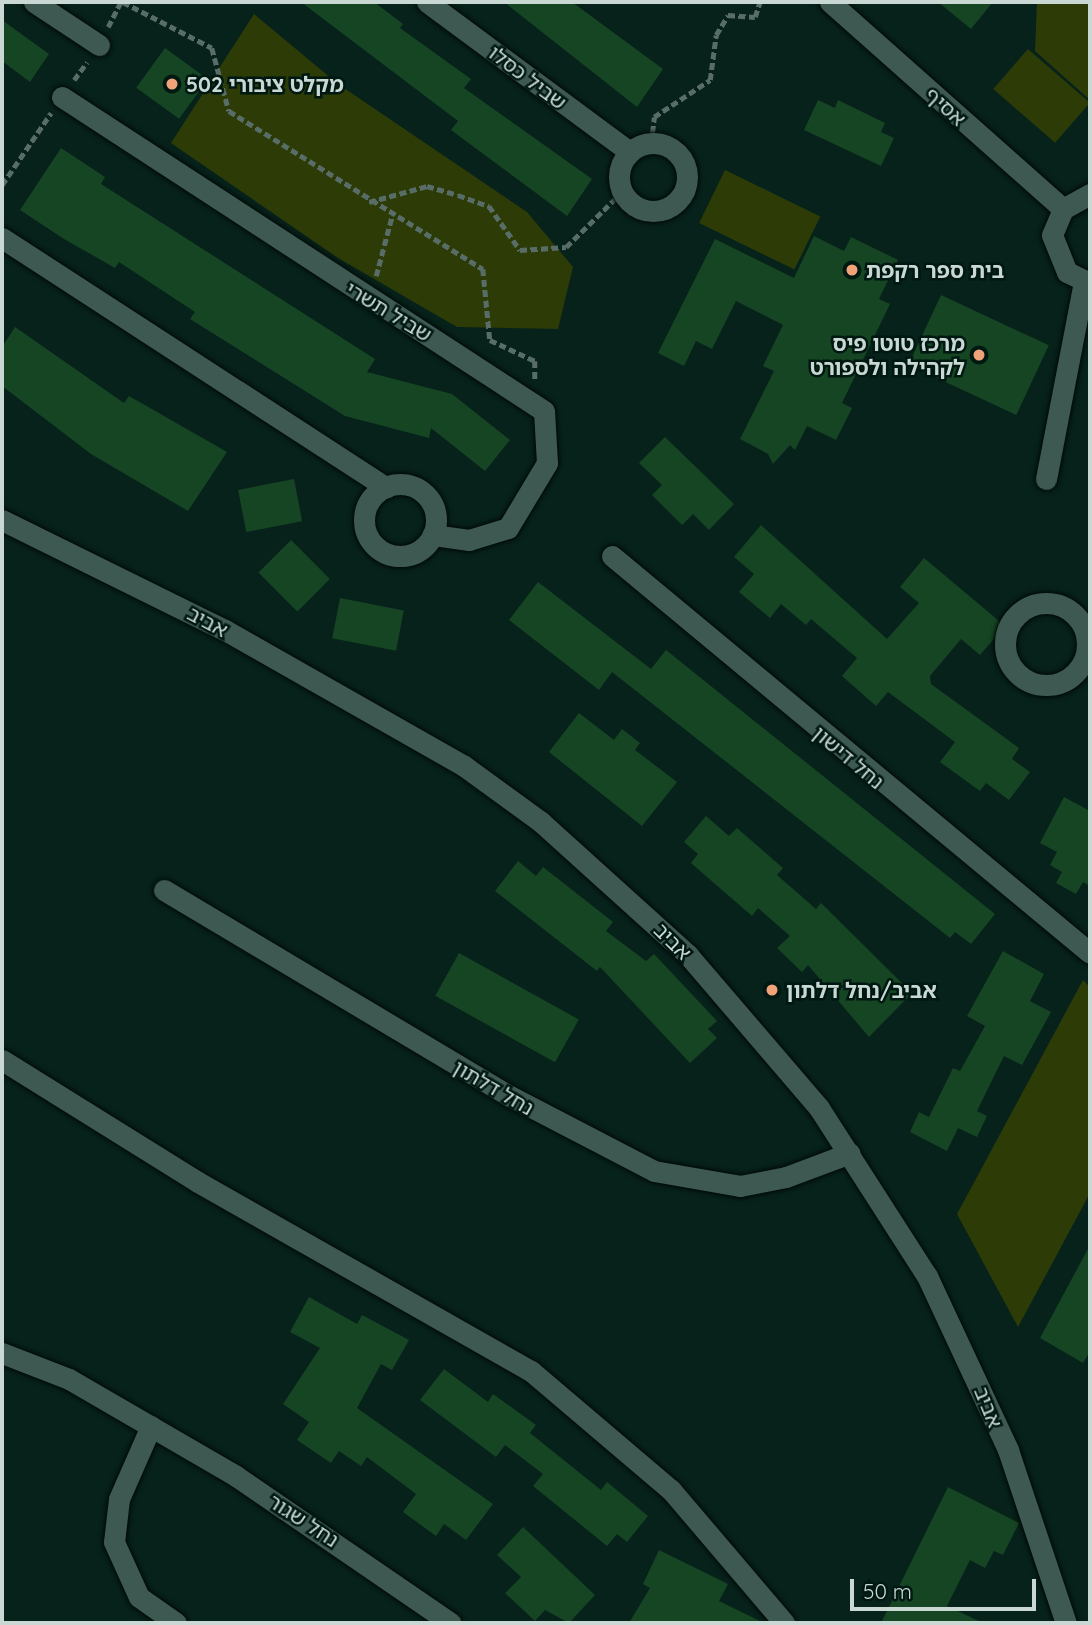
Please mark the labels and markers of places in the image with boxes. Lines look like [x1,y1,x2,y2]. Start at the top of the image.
place label: מקלט ציבורי 502 [186,71,344,97]
marker: מקלט ציבורי 502 [164,76,180,92]
place label: בית ספר רקפת [866,257,1004,283]
marker: בית ספר רקפת [844,262,860,278]
place label: מרכז טוטו פיס לקהילה ולספורט [810,330,965,380]
marker: מרכז טוטו פיס לקהילה ולספורט [971,347,987,363]
place label: אביב/נחל דלתון [786,977,937,1003]
marker: אביב/נחל דלתון [764,982,780,998]

